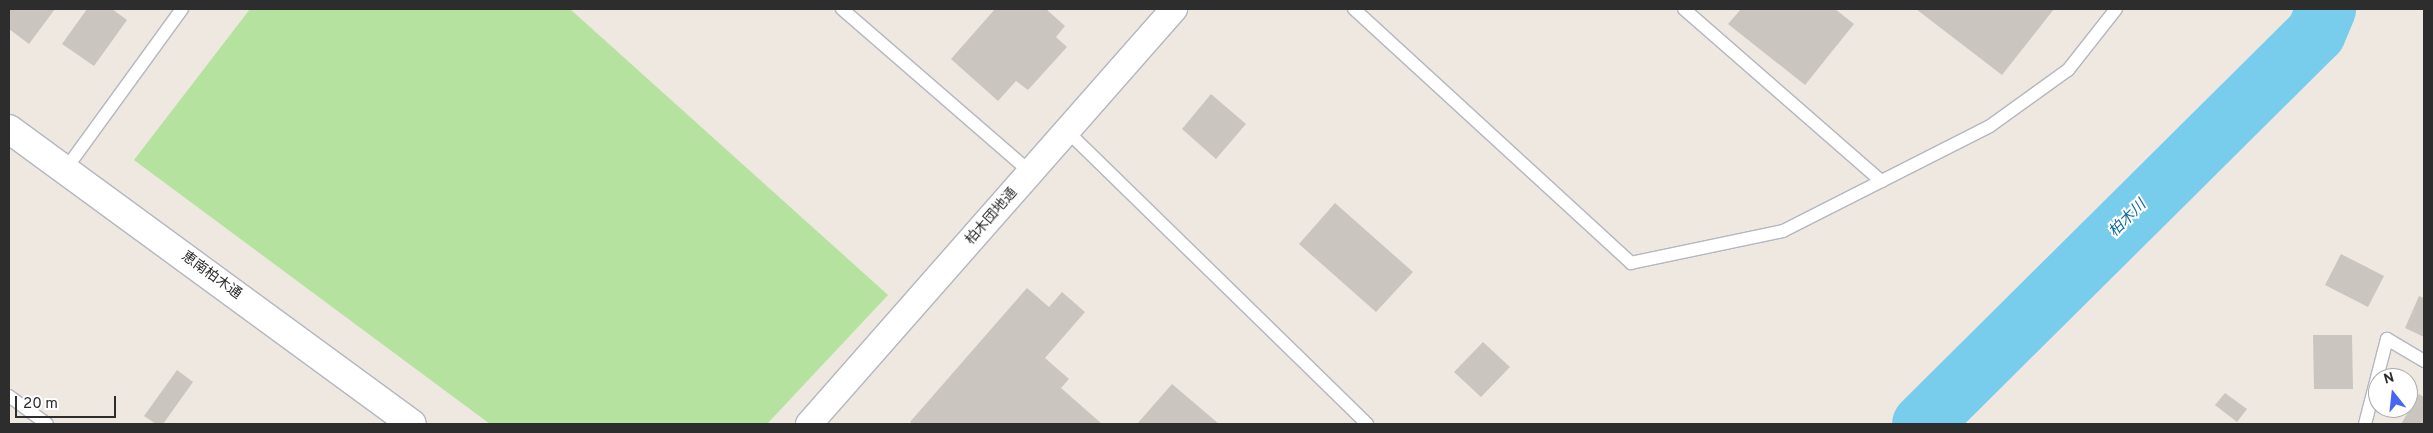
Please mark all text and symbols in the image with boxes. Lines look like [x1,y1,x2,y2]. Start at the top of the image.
street label: 柏木団地通 [963,185,1021,249]
water label: 柏木川 [2106,197,2150,241]
street label: 恵南柏木通 [178,249,244,303]
north arrow [2368,368,2418,418]
text: N [2382,370,2396,389]
scale bar [18,386,119,418]
text: 20 m [23,395,58,414]

